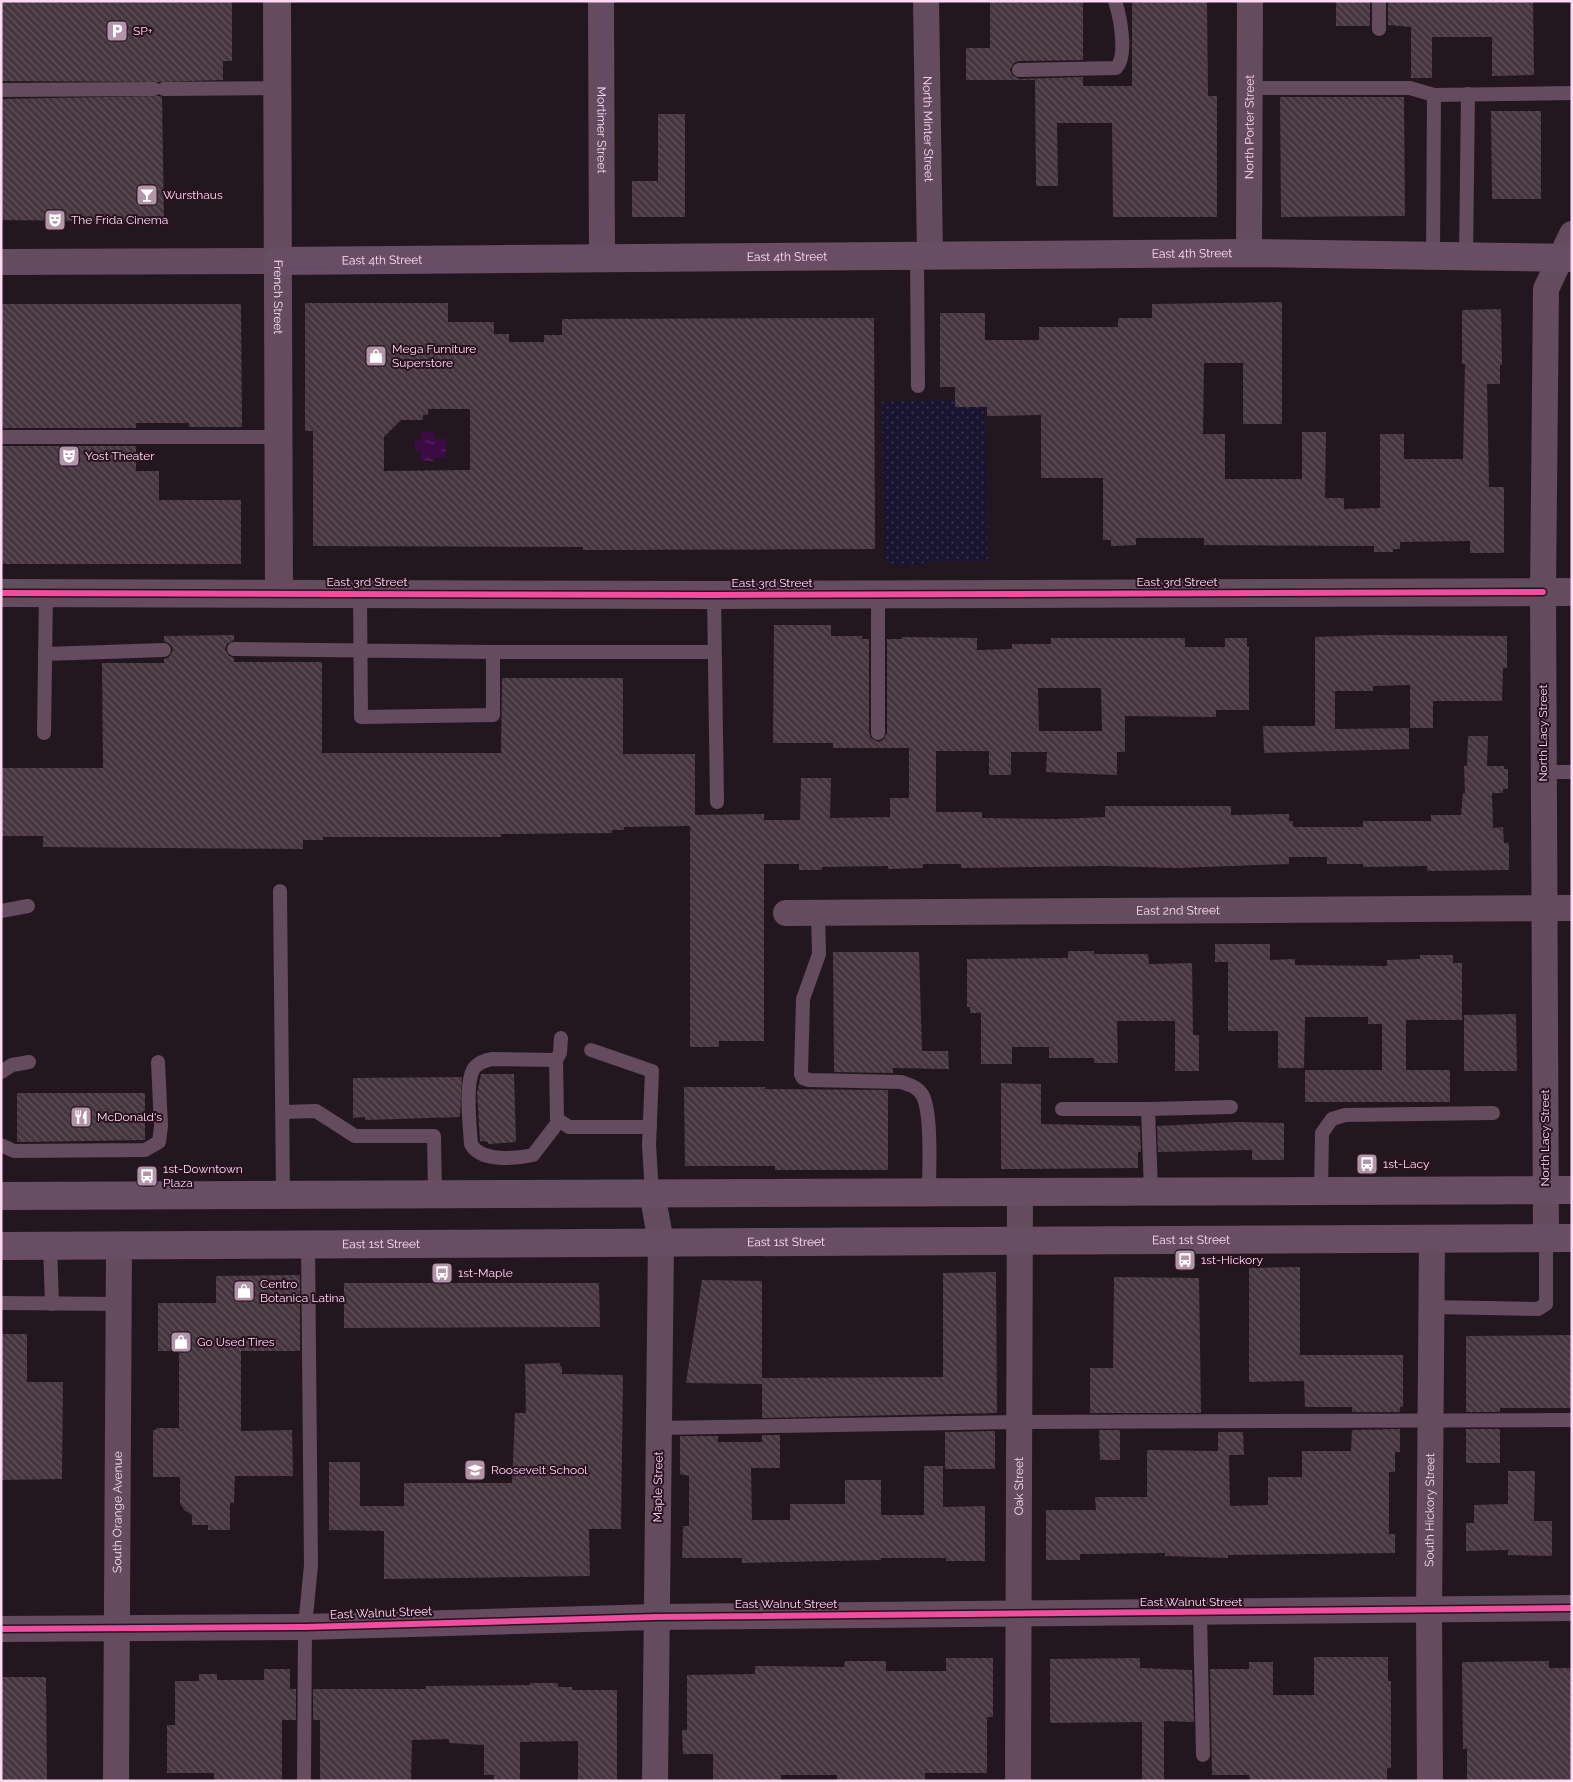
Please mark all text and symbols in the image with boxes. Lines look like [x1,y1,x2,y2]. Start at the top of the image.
parking icon: SP+ [105,19,129,43]
place label: SP+ [133,24,153,38]
street label: North Porter Street [1242,75,1257,179]
street label: North Minter Street [920,76,936,182]
street label: Mortimer Street [594,87,609,173]
bar icon: Wursthaus [135,183,159,207]
place label: Wursthaus [163,188,223,202]
theatre icon: The Frida Cinema [43,208,67,232]
place label: The Frida Cinema [71,213,168,227]
street label: East 4th Street [1152,246,1232,261]
street label: East 4th Street [747,249,827,264]
street label: East 4th Street [342,253,422,267]
street label: French Street [271,260,285,334]
place label: Mega Furniture Superstore [392,342,476,370]
shop icon: Mega Furniture Superstore [364,344,388,368]
theatre icon: Yost Theater [57,444,81,468]
place label: Yost Theater [85,449,155,463]
street label: East 3rd Street [327,575,407,589]
street label: East 3rd Street [1137,575,1217,589]
street label: East 3rd Street [732,576,812,590]
street label: North Lacy Street [1536,684,1550,782]
street label: East 2nd Street [1136,903,1220,918]
street label: North Lacy Street [1538,1089,1552,1187]
restaurant icon: McDonald's [69,1105,93,1129]
place label: McDonald's [97,1110,162,1124]
bus stop icon: 1st-Lacy [1355,1152,1379,1176]
place label: 1st-Lacy [1383,1157,1430,1171]
place label: 1st-Downtown Plaza [163,1162,243,1190]
bus stop icon: 1st-Downtown Plaza [135,1164,159,1188]
street label: East 1st Street [1152,1233,1230,1247]
street label: East 1st Street [747,1235,825,1249]
street label: East 1st Street [342,1237,420,1251]
bus stop icon: 1st-Hickory [1173,1248,1197,1272]
place label: 1st-Hickory [1201,1253,1263,1267]
bus stop icon: 1st-Maple [430,1261,454,1285]
place label: 1st-Maple [458,1266,513,1280]
place label: Centro Botanica Latina [260,1277,345,1305]
shop icon: Centro Botanica Latina [232,1279,256,1303]
shop icon: Go Used Tires [169,1330,193,1354]
place label: Go Used Tires [197,1335,275,1349]
street label: South Orange Avenue [110,1451,125,1573]
street label: Maple Street [650,1451,666,1523]
street label: South Hickory Street [1422,1453,1437,1567]
street label: Oak Street [1012,1457,1026,1515]
school or university icon: Roosevelt School [463,1458,487,1482]
place label: Roosevelt School [491,1463,588,1477]
street label: East Walnut Street [1140,1595,1242,1609]
street label: East Walnut Street [735,1597,837,1611]
street label: East Walnut Street [330,1604,432,1622]

